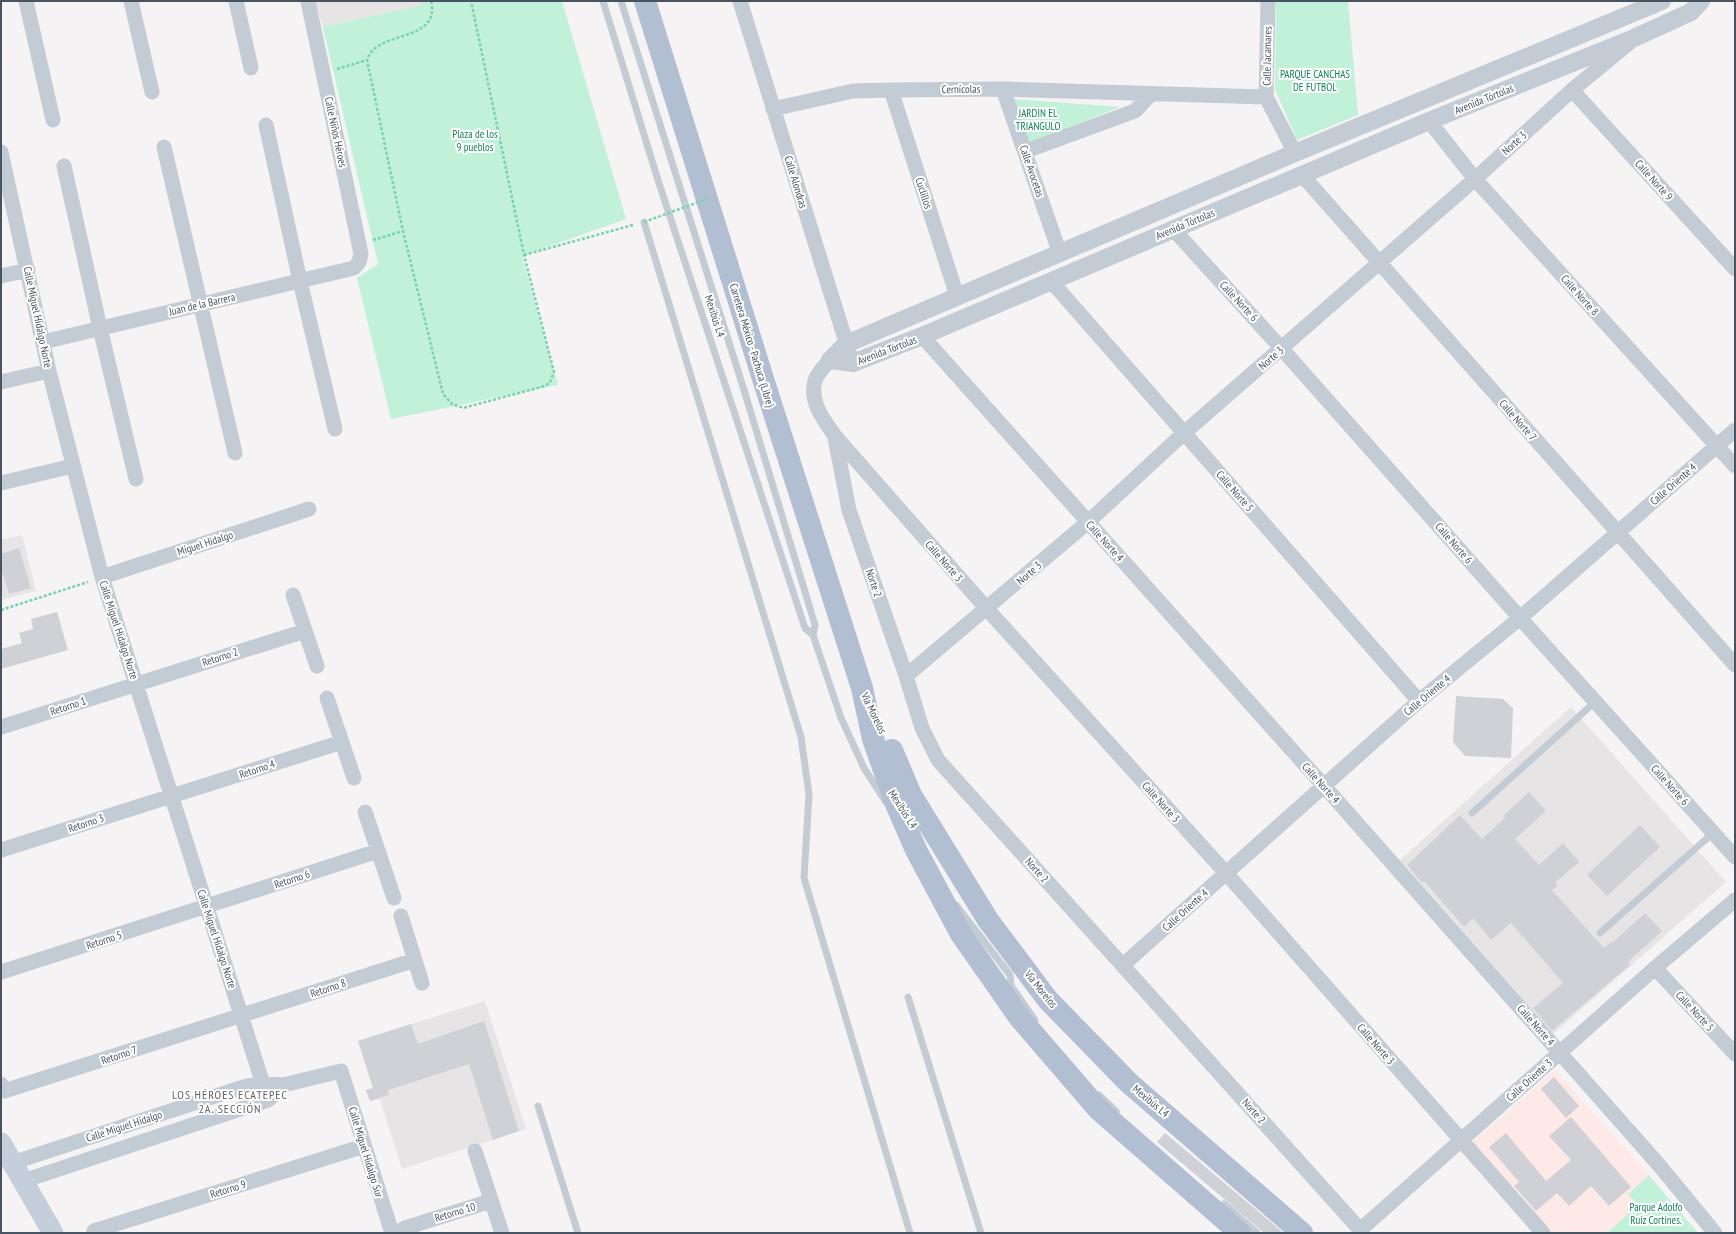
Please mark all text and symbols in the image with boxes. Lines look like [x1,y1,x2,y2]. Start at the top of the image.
street label: Calle Jacamares [1259,26,1275,86]
park label: PARQUE CANCHAS DE FUTBOL [1280,67,1350,94]
street label: Avenida Tórtolas [1452,81,1516,117]
street label: Cernícolas [942,82,981,96]
street label: Calle Niños Héroes [322,95,350,169]
park label: JARDIN EL TRIANGULO [1015,106,1061,133]
park label: Plaza de los 9 pueblos [452,127,498,154]
street label: Norte 3 [1499,128,1529,158]
street label: Calle Avocetas [1017,143,1048,199]
street label: Calle Alondras [781,154,811,210]
street label: Calle Norte 9 [1632,157,1676,203]
street label: Cuclillos [912,176,936,211]
street label: Avenida Tórtolas [1154,205,1217,243]
street label: Calle Miguel Hidalgo Norte [20,265,56,369]
street label: Calle Norte 8 [1558,272,1602,318]
street label: Calle Norte 6 [1217,278,1261,324]
street label: Carretera México - Pachuca (Libre) [727,281,778,409]
street label: Juan de la Barrera [167,290,236,319]
street label: Mexibús L4 [702,293,728,339]
street label: Avenida Tórtolas [855,332,919,368]
street label: Norte 3 [1256,343,1286,373]
street label: Calle Norte 7 [1496,397,1540,443]
street label: Calle Oriente 4 [1647,460,1699,508]
street label: Calle Norte 5 [1213,468,1257,514]
street label: Calle Norte 4 [1083,518,1127,564]
street label: Calle Norte 6 [1432,520,1476,566]
street label: Miguel Hidalgo [175,527,235,559]
street label: Calle Norte 3 [922,538,966,584]
street label: Norte 3 [1014,558,1044,588]
street label: Norte 2 [863,567,885,599]
street label: Calle Miguel Hidalgo Norte [96,579,142,682]
street label: Retorno 2 [200,645,240,669]
street label: Calle Oriente 4 [1401,671,1453,719]
street label: Vía Morelos [858,689,890,736]
street label: Retorno 1 [48,694,88,718]
street label: Retorno 4 [237,757,277,781]
street label: Calle Norte 4 [1299,760,1343,806]
street label: Calle Norte 6 [1648,762,1692,808]
street label: Calle Norte 3 [1139,779,1183,825]
street label: Mexibús L4 [885,787,921,831]
street label: Retorno 3 [66,811,106,835]
street label: Norte 2 [1022,855,1052,885]
street label: Retorno 6 [272,867,312,891]
street label: Calle Oriente 4 [1159,886,1211,934]
street label: Calle Miguel Hidalgo Norte [194,888,240,991]
street label: Retorno 5 [84,928,124,952]
street label: Vía Morelos [1021,967,1061,1011]
street label: Retorno 8 [308,976,348,1000]
street label: Calle Norte 5 [1673,988,1717,1034]
street label: Calle Norte 4 [1514,1002,1558,1048]
street label: Calle Norte 3 [1354,1021,1398,1067]
street label: Retorno 7 [99,1043,139,1067]
street label: Calle Oriente 3 [1503,1056,1555,1104]
street label: Mexibús L4 [1130,1082,1172,1120]
district label: LOS HÉROES ECATEPEC 2A. SECCIÓN [172,1087,288,1116]
street label: Norte 2 [1239,1096,1269,1126]
street label: Calle Miguel Hidalgo Sur [346,1105,386,1199]
street label: Calle Miguel Hidalgo [84,1107,164,1145]
street label: Retorno 9 [208,1177,248,1201]
street label: Retorno 10 [433,1199,477,1225]
park label: Parque Adolfo Ruiz Cortines. [1630,1200,1683,1227]

